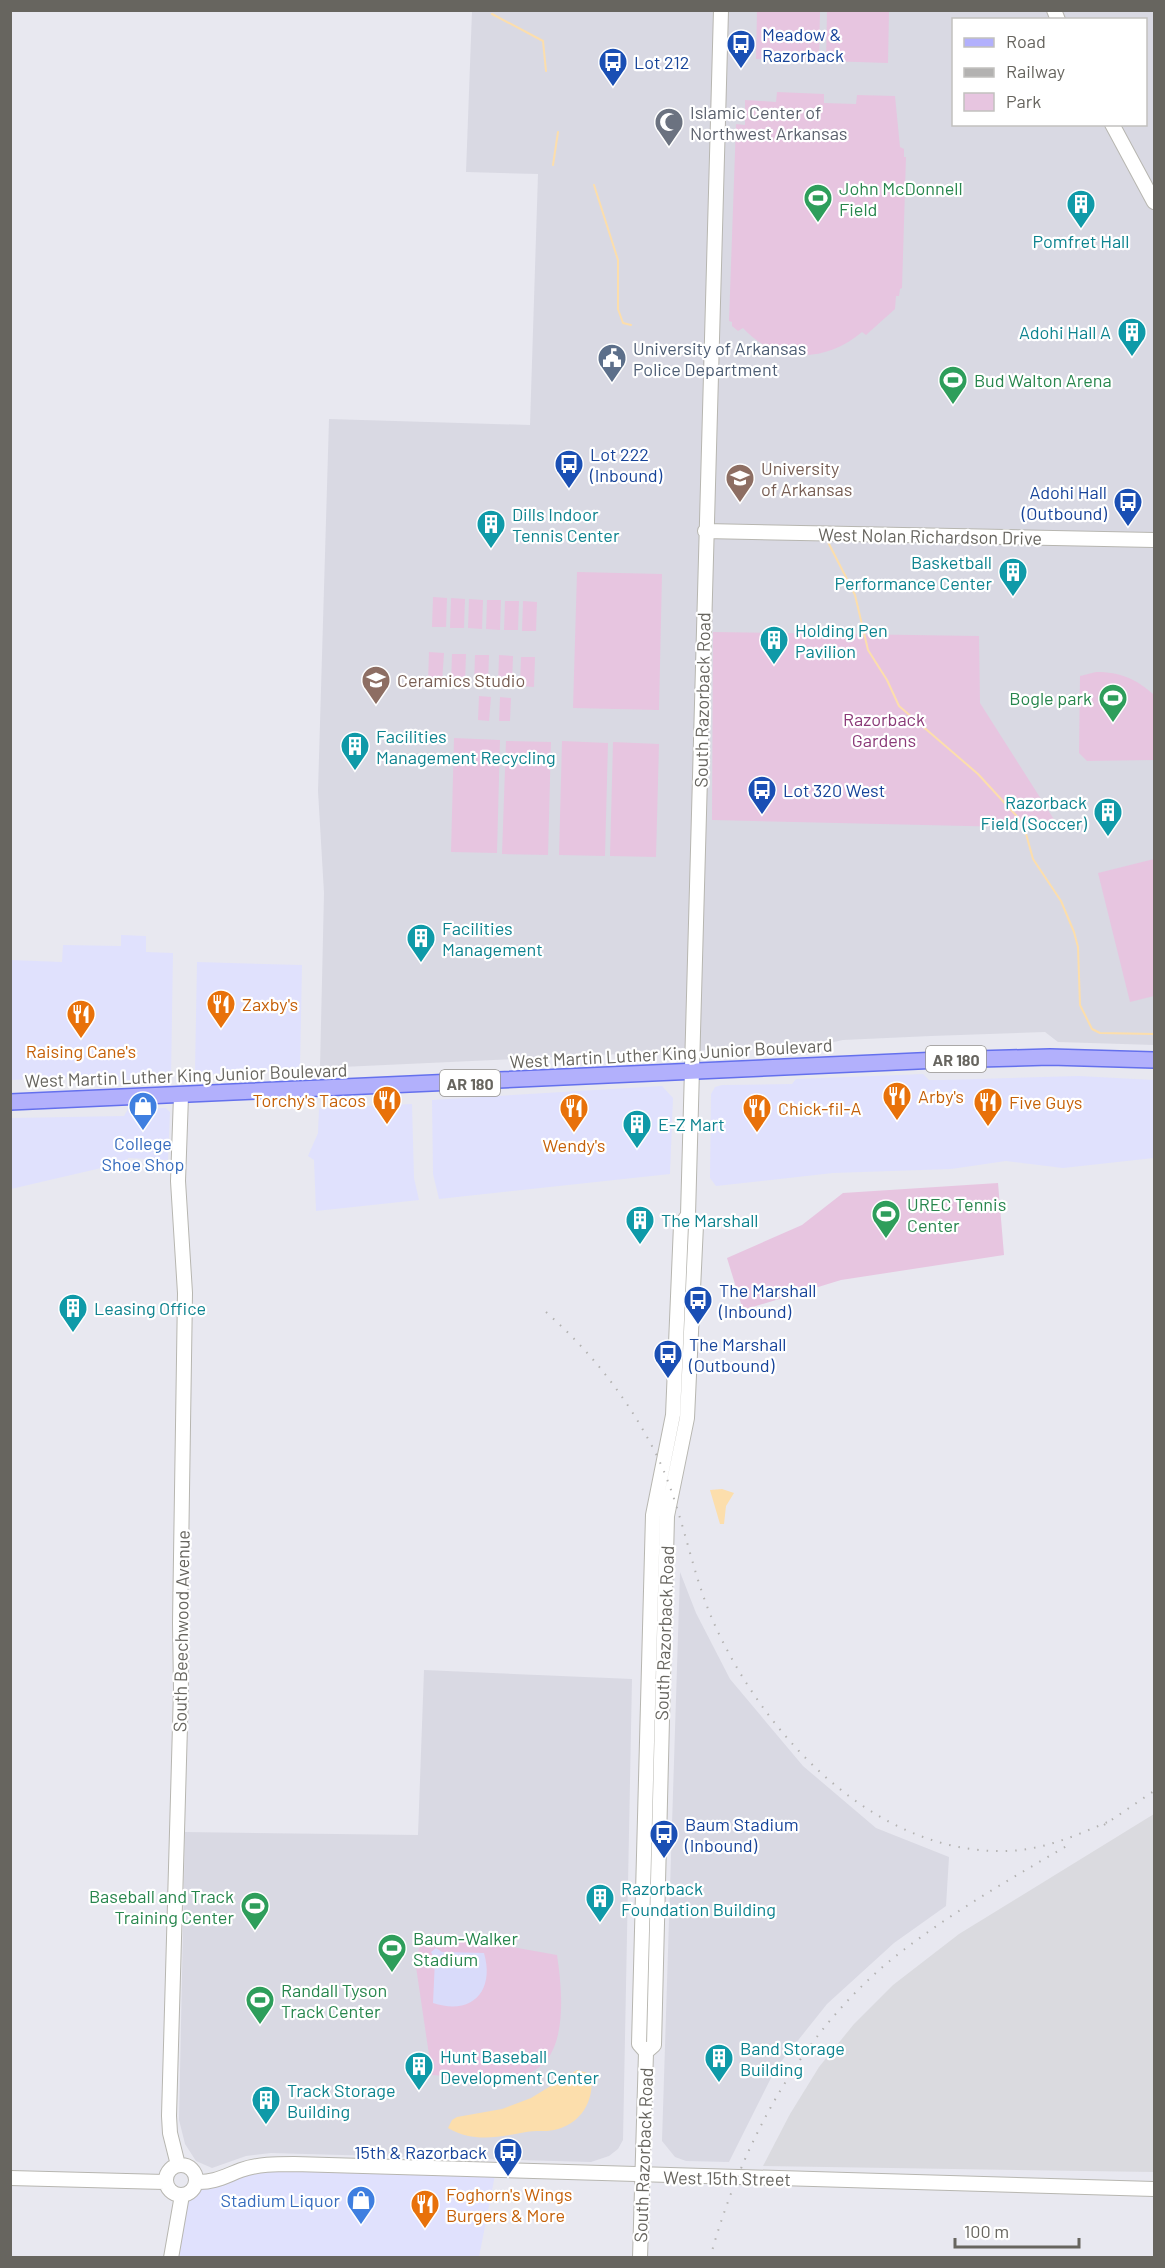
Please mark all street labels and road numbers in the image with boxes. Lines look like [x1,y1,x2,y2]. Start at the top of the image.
street label: West Nolan Richardson Drive [818,523,1042,549]
street label: South Razorback Road [689,612,715,788]
street label: West Martin Luther King Junior Boulevard [509,1034,833,1072]
road number: AR 180 [926,1046,986,1072]
street label: West Martin Luther King Junior Boulevard [24,1058,348,1092]
road number: AR 180 [440,1070,500,1096]
street label: South Beechwood Avenue [168,1530,194,1732]
street label: South Razorback Road [650,1545,678,1721]
street label: South Razorback Road [629,2067,657,2243]
street label: West 15th Street [663,2166,791,2190]

